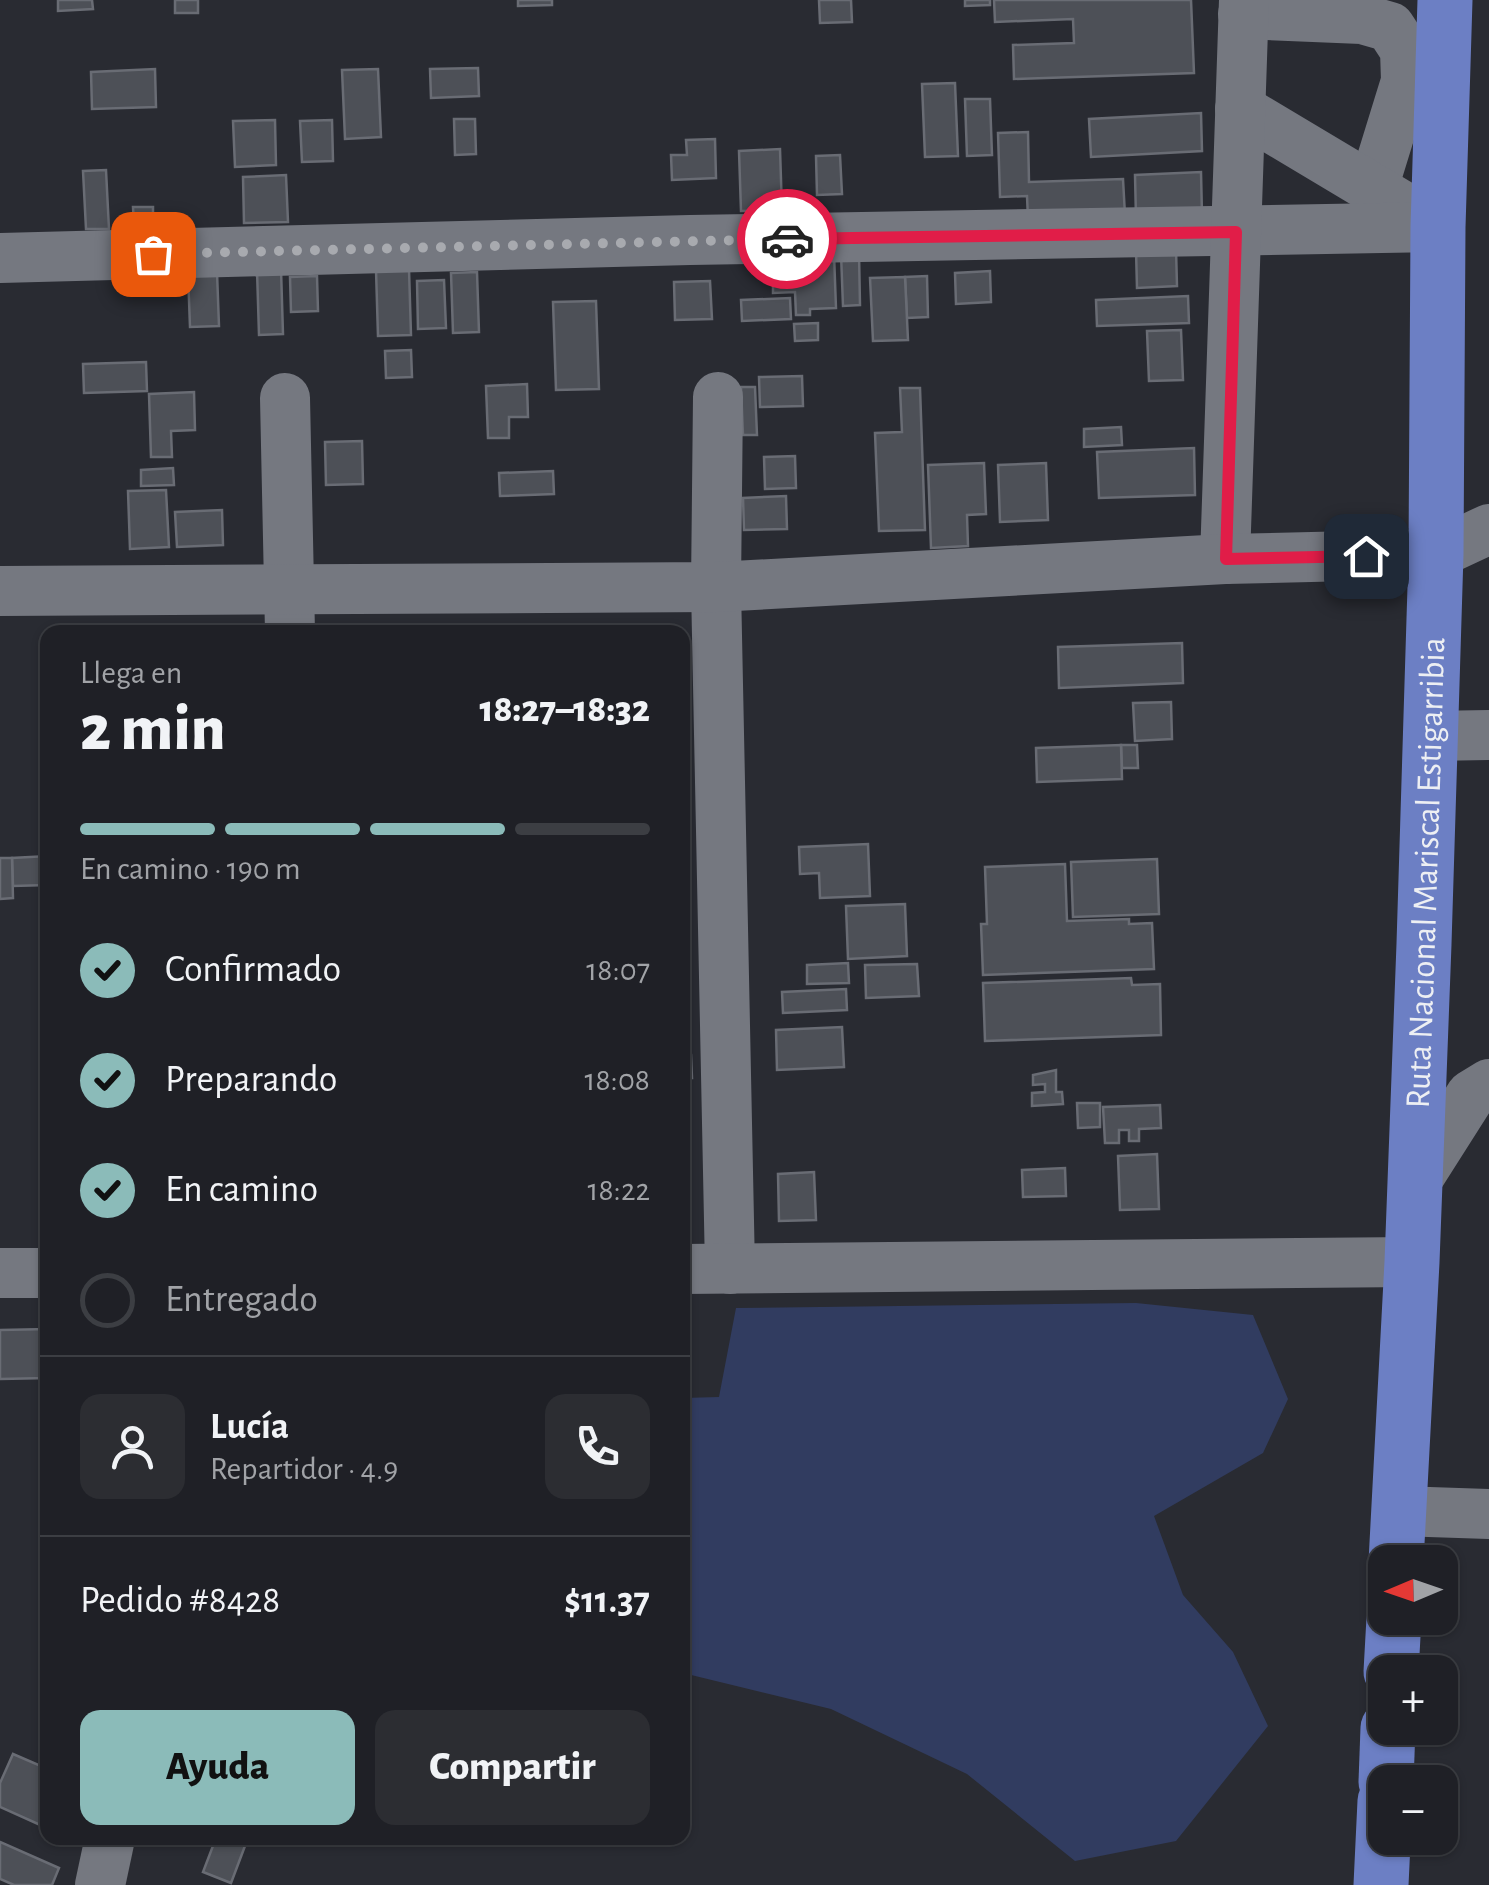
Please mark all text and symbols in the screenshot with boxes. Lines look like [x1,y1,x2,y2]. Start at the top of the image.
courier [737,189,837,289]
pin [111,212,196,297]
icon: car [760,212,815,267]
icon: bag [126,227,181,282]
pin [1324,514,1409,599]
icon: home [1339,529,1394,584]
street label: Ruta Nacional Mariscal Estigarribia [1400,636,1451,1109]
text: Llega en [80,657,182,689]
text: 18:27–18:32 [479,691,650,729]
text: 2 min [80,697,226,762]
text: En camino · 190 m [80,853,301,885]
icon: check [80,943,135,998]
text: Confirmado [165,951,341,989]
text: 18:07 [586,954,650,986]
icon: check [80,1053,135,1108]
text: Preparando [165,1061,338,1099]
text: 18:08 [584,1064,650,1096]
icon: check [80,1163,135,1218]
text: En camino [165,1171,318,1209]
text: 18:22 [587,1174,650,1206]
text: Entregado [165,1281,318,1319]
button: person [80,1394,185,1499]
button: phone [545,1394,650,1499]
text: Lucía [210,1408,289,1446]
text: Repartidor · 4.9 [210,1453,398,1485]
north arrow [1368,1545,1458,1635]
map controls [1368,1545,1458,1855]
text: Pedido #8428 [80,1582,280,1620]
text: $11.37 [564,1582,650,1620]
button: + [1368,1655,1458,1745]
button: Ayuda [80,1710,355,1825]
button: Compartir [375,1710,650,1825]
button: − [1368,1765,1458,1855]

